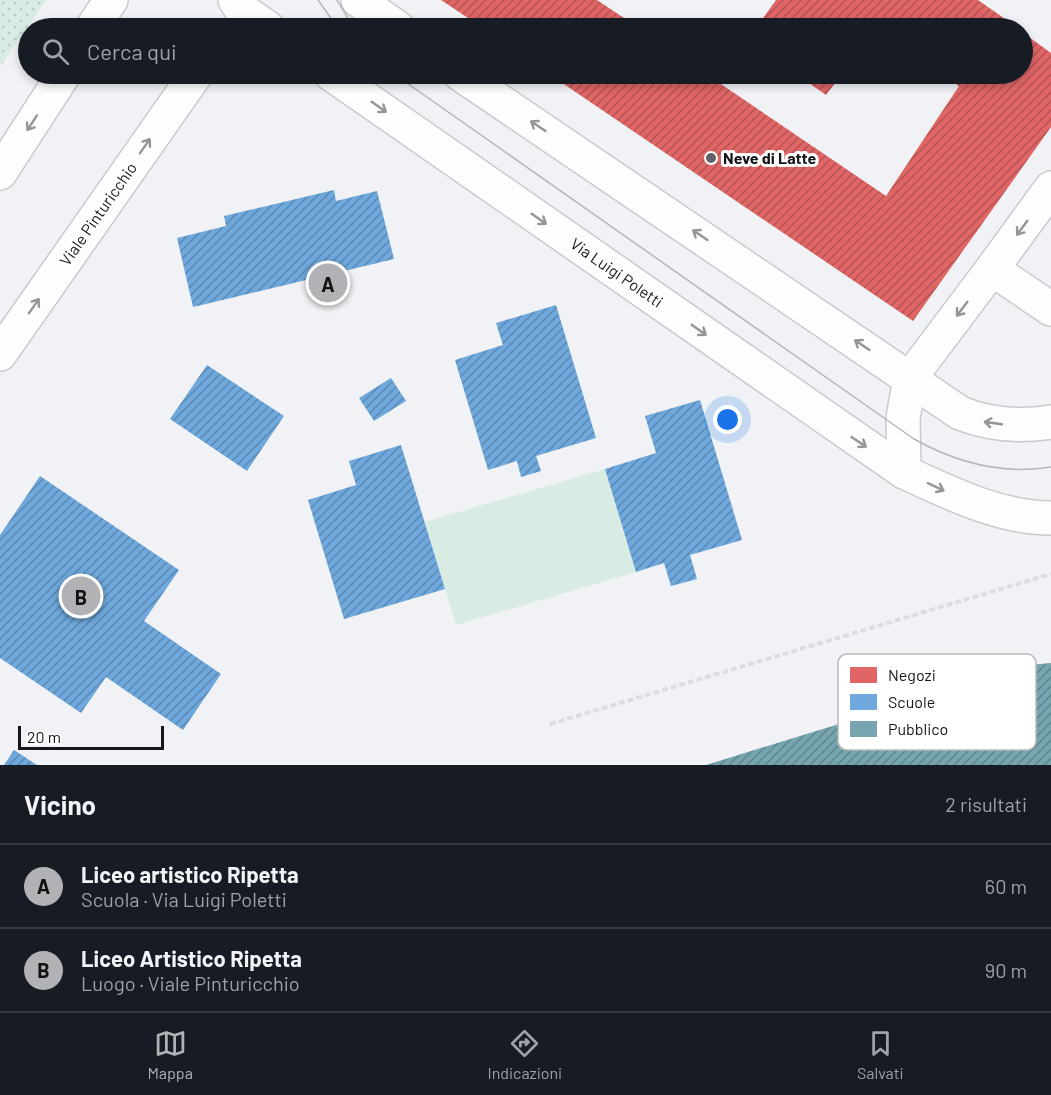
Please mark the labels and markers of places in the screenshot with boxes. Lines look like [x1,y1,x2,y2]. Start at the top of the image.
place label: Neve di Latte [723,148,816,167]
marker: Neve di Latte [704,151,718,165]
pin: A [308,260,348,306]
pin: B [62,574,100,618]

